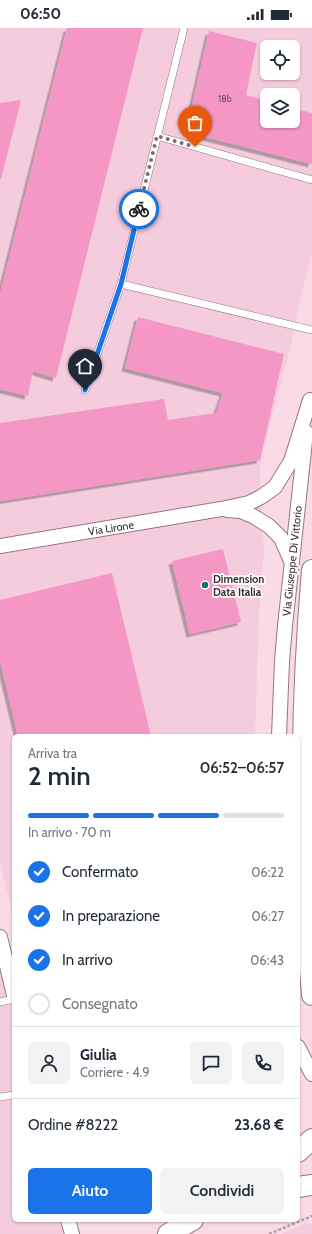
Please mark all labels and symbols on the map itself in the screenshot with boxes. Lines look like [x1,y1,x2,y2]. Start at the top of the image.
house number: 18b [218,93,232,104]
pin [178,106,212,147]
courier [119,189,159,229]
pin [68,349,102,390]
street label: Via Giuseppe Di Vittorio [279,505,305,617]
street label: Via Lirone [87,517,135,539]
place label: Dimension Data Italia [213,572,264,599]
marker: Dimension Data Italia [200,580,210,590]

